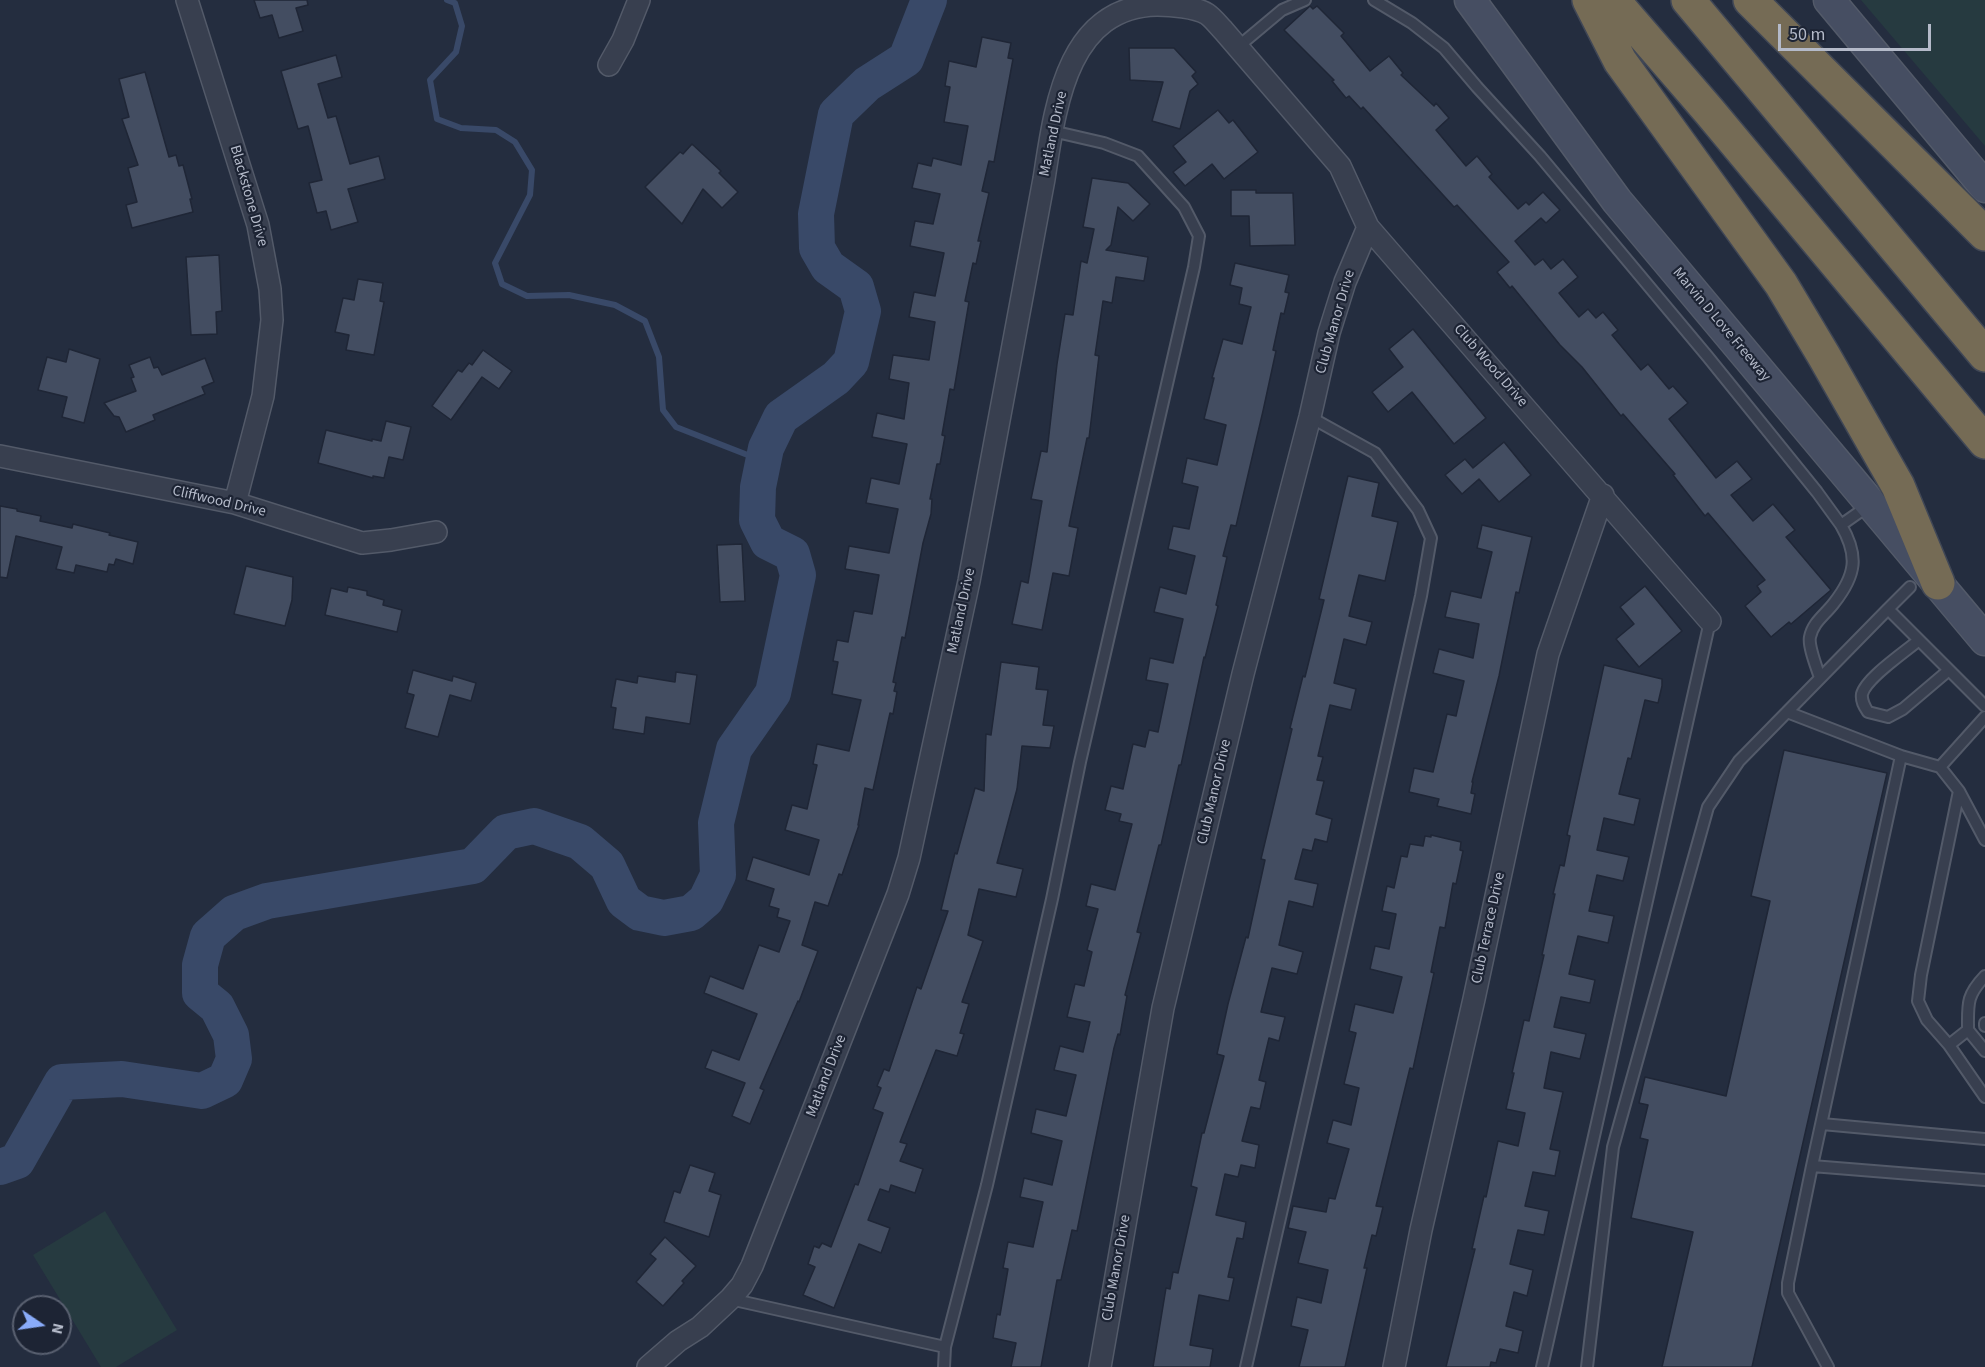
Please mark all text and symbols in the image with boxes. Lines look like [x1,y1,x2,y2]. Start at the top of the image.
scale bar [1781,12,1934,50]
text: 50 m [1789,22,1825,47]
street label: Matland Drive [1036,90,1072,178]
street label: Blackstone Drive [225,143,271,249]
street label: Marvin D Love Freeway [1668,264,1774,386]
street label: Club Manor Drive [1313,268,1359,376]
street label: Club Wood Drive [1449,321,1531,411]
street label: Cliffwood Drive [170,482,268,522]
street label: Matland Drive [944,567,980,655]
street label: Club Manor Drive [1194,738,1236,846]
street label: Club Terrace Drive [1468,871,1510,985]
street label: Matland Drive [803,1032,851,1120]
street label: Club Manor Drive [1099,1214,1135,1322]
north arrow [12,1295,72,1355]
text: N [46,1321,70,1336]

